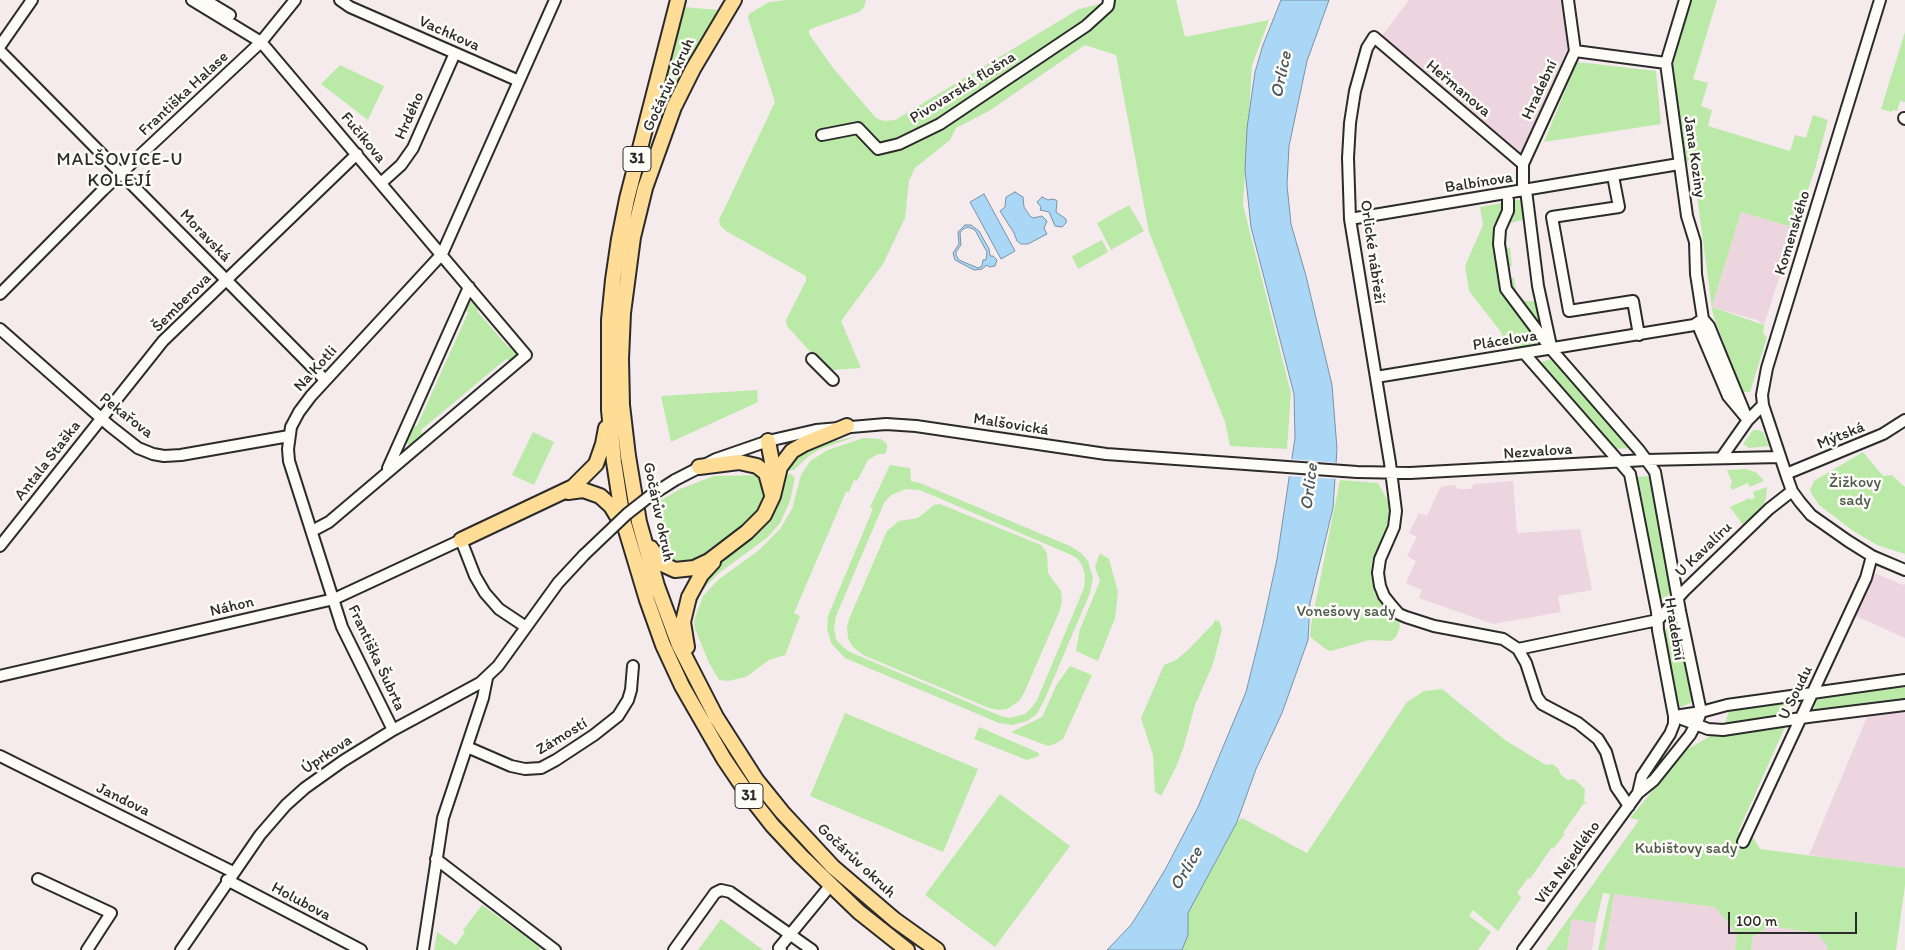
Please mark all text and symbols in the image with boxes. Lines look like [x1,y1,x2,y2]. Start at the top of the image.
street label: Vachkova [415,12,483,56]
street label: Gočárův okruh [639,35,699,135]
street label: Františka Halase [135,48,233,140]
street label: Pivovarská flošna [907,48,1019,128]
water label: Orlice [1267,50,1297,100]
street label: Heřmanova [1422,56,1494,122]
street label: Hradební [1518,57,1562,123]
street label: Hrdého [391,89,429,143]
street label: Fučíkova [336,109,390,167]
street label: Jana Koziny [1679,115,1709,199]
road number: 31 [623,146,651,172]
district label: MALŠOVICE-U KOLEJÍ [55,149,185,192]
street label: Balbínova [1444,168,1514,198]
street label: Komenského [1771,188,1815,278]
street label: Orlické nábřeží [1355,199,1389,305]
street label: Moravská [175,206,235,266]
street label: Šemberova [148,269,216,337]
street label: Plácelova [1471,326,1539,356]
street label: Na Kotli [290,342,342,396]
street label: Pekařova [95,389,157,443]
street label: Malšovická [972,410,1050,440]
street label: Antala Staška [11,417,85,505]
street label: Mýtská [1814,418,1868,454]
street label: Nezvalova [1503,440,1573,464]
street label: Gočárův okruh [638,461,678,563]
water label: Orlice [1296,462,1324,512]
park label: Žižkovy sady [1829,473,1881,511]
street label: U Kavalíru [1671,518,1737,582]
street label: Náhon [208,593,256,621]
street label: Hradební [1660,596,1688,662]
street label: Františka Šubrta [343,602,409,714]
park label: Vonešovy sady [1296,602,1396,622]
street label: U Soudu [1775,663,1817,723]
street label: Zámostí [533,714,591,760]
street label: Úprkova [298,731,356,779]
street label: Jandova [93,779,153,821]
road number: 31 [735,784,763,808]
street label: Víta Nejedlého [1531,817,1605,909]
street label: Gočárův okruh [813,820,899,902]
park label: Kubištovy sady [1635,839,1737,859]
water label: Orlice [1166,843,1208,895]
street label: Holubova [268,878,334,926]
scale bar [1730,902,1859,934]
text: 100 m [1736,912,1777,930]

